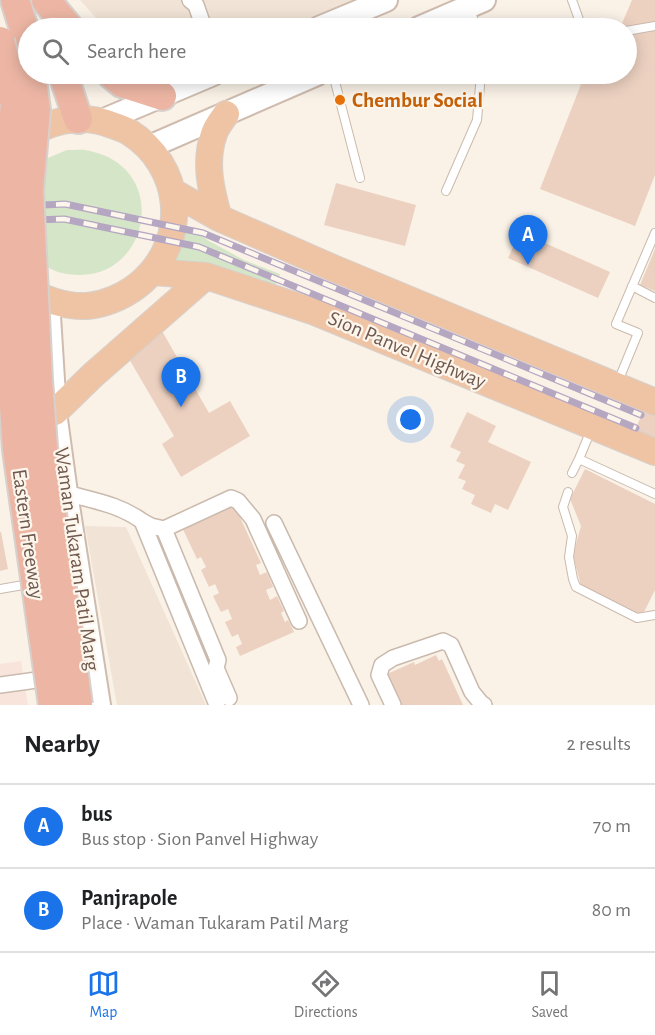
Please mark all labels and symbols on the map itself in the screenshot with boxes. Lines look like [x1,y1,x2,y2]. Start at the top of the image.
place label: Chembur Social [352,90,483,111]
marker: Chembur Social [333,93,347,107]
pin: A [508,216,548,265]
street label: Sion Panvel Highway [325,307,489,393]
pin: B [162,358,201,407]
your location [396,405,425,434]
street label: Waman Tukaram Patil Marg [51,446,103,673]
street label: Eastern Freeway [8,468,48,600]

